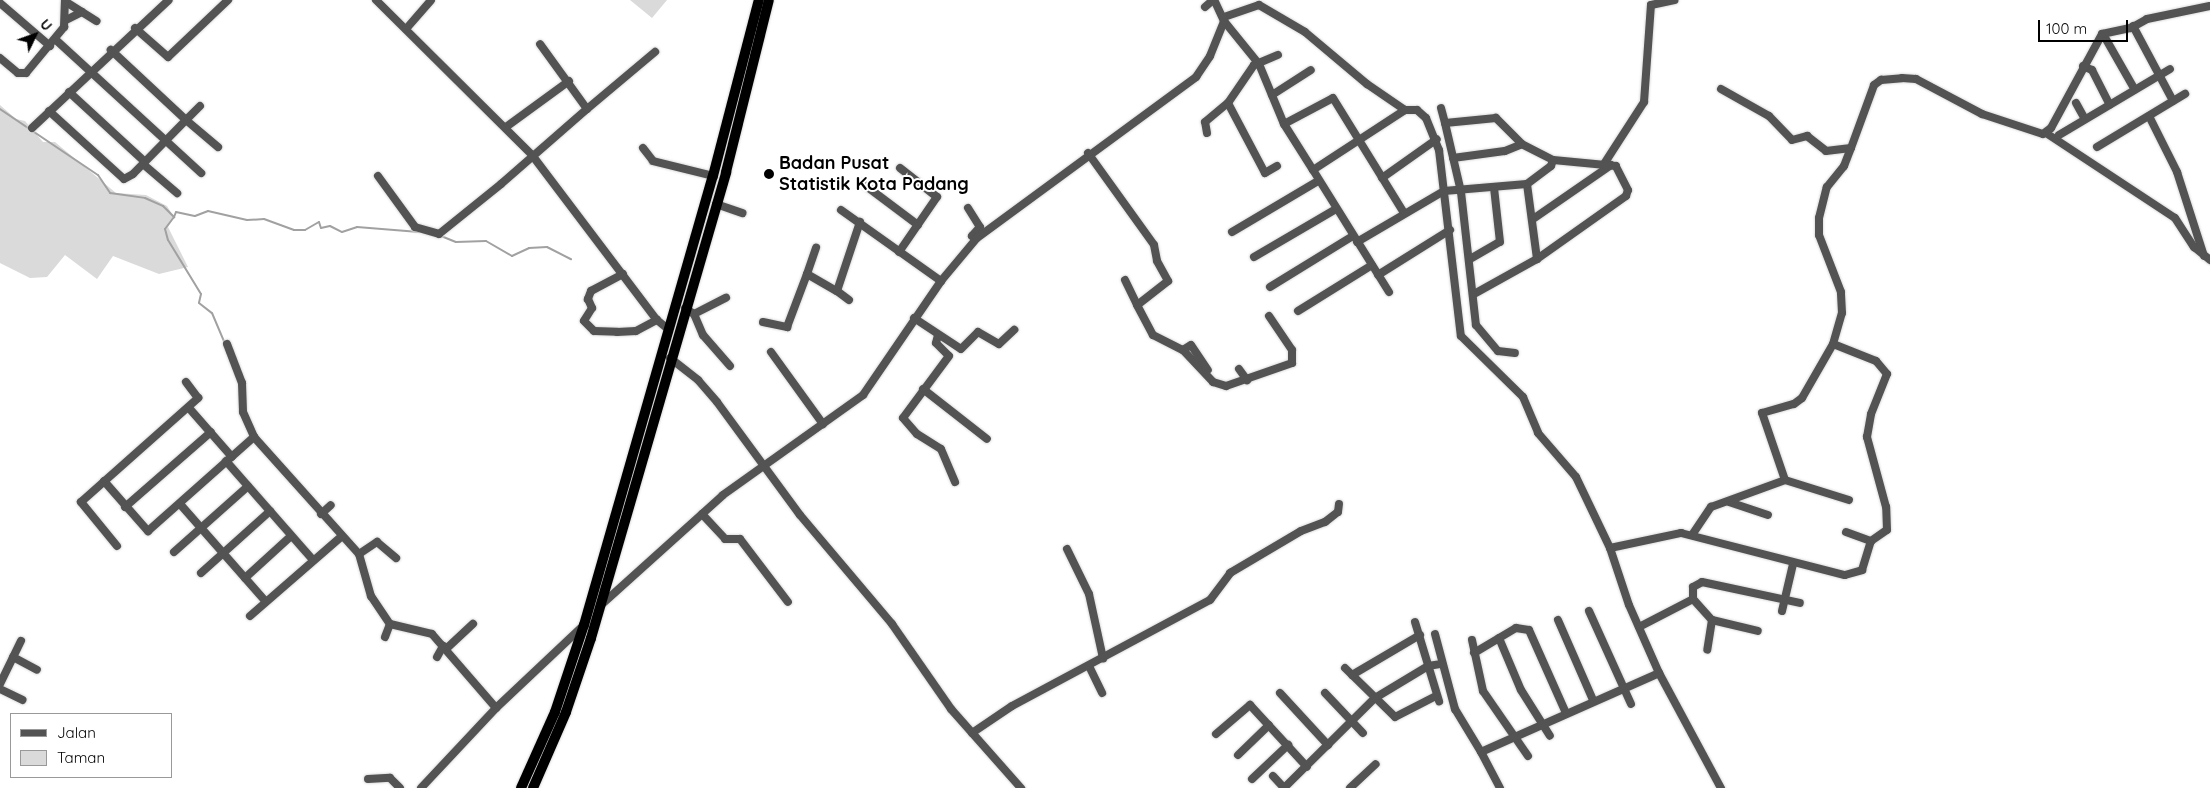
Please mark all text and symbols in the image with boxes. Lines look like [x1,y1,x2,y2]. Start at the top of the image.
north arrow [10,10,60,60]
scale bar [2040,10,2130,42]
text: U [36,15,56,35]
text: 100 m [2046,19,2087,38]
place label: Badan Pusat Statistik Kota Padang [779,153,969,195]
marker: Badan Pusat Statistik Kota Padang [763,168,775,180]
legend [10,713,172,778]
text: Jalan [57,723,96,742]
text: Taman [57,748,105,767]

